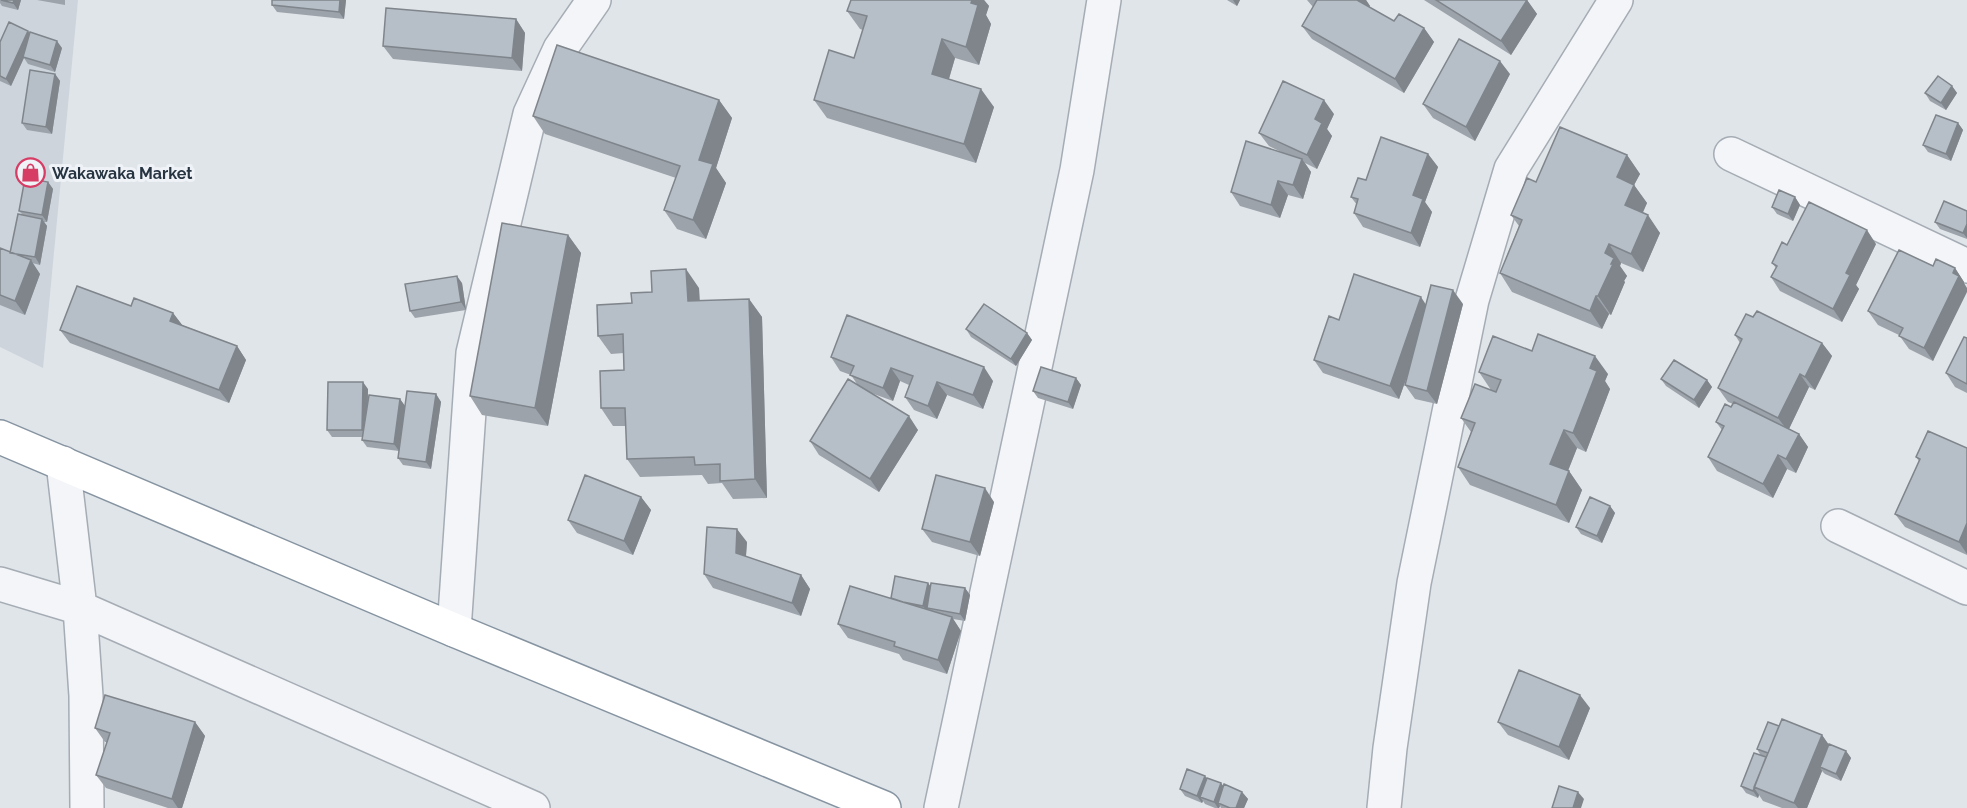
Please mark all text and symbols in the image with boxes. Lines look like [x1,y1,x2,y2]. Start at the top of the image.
shop icon: Wakawaka Market [15,157,47,189]
place label: Wakawaka Market [52,164,192,183]

